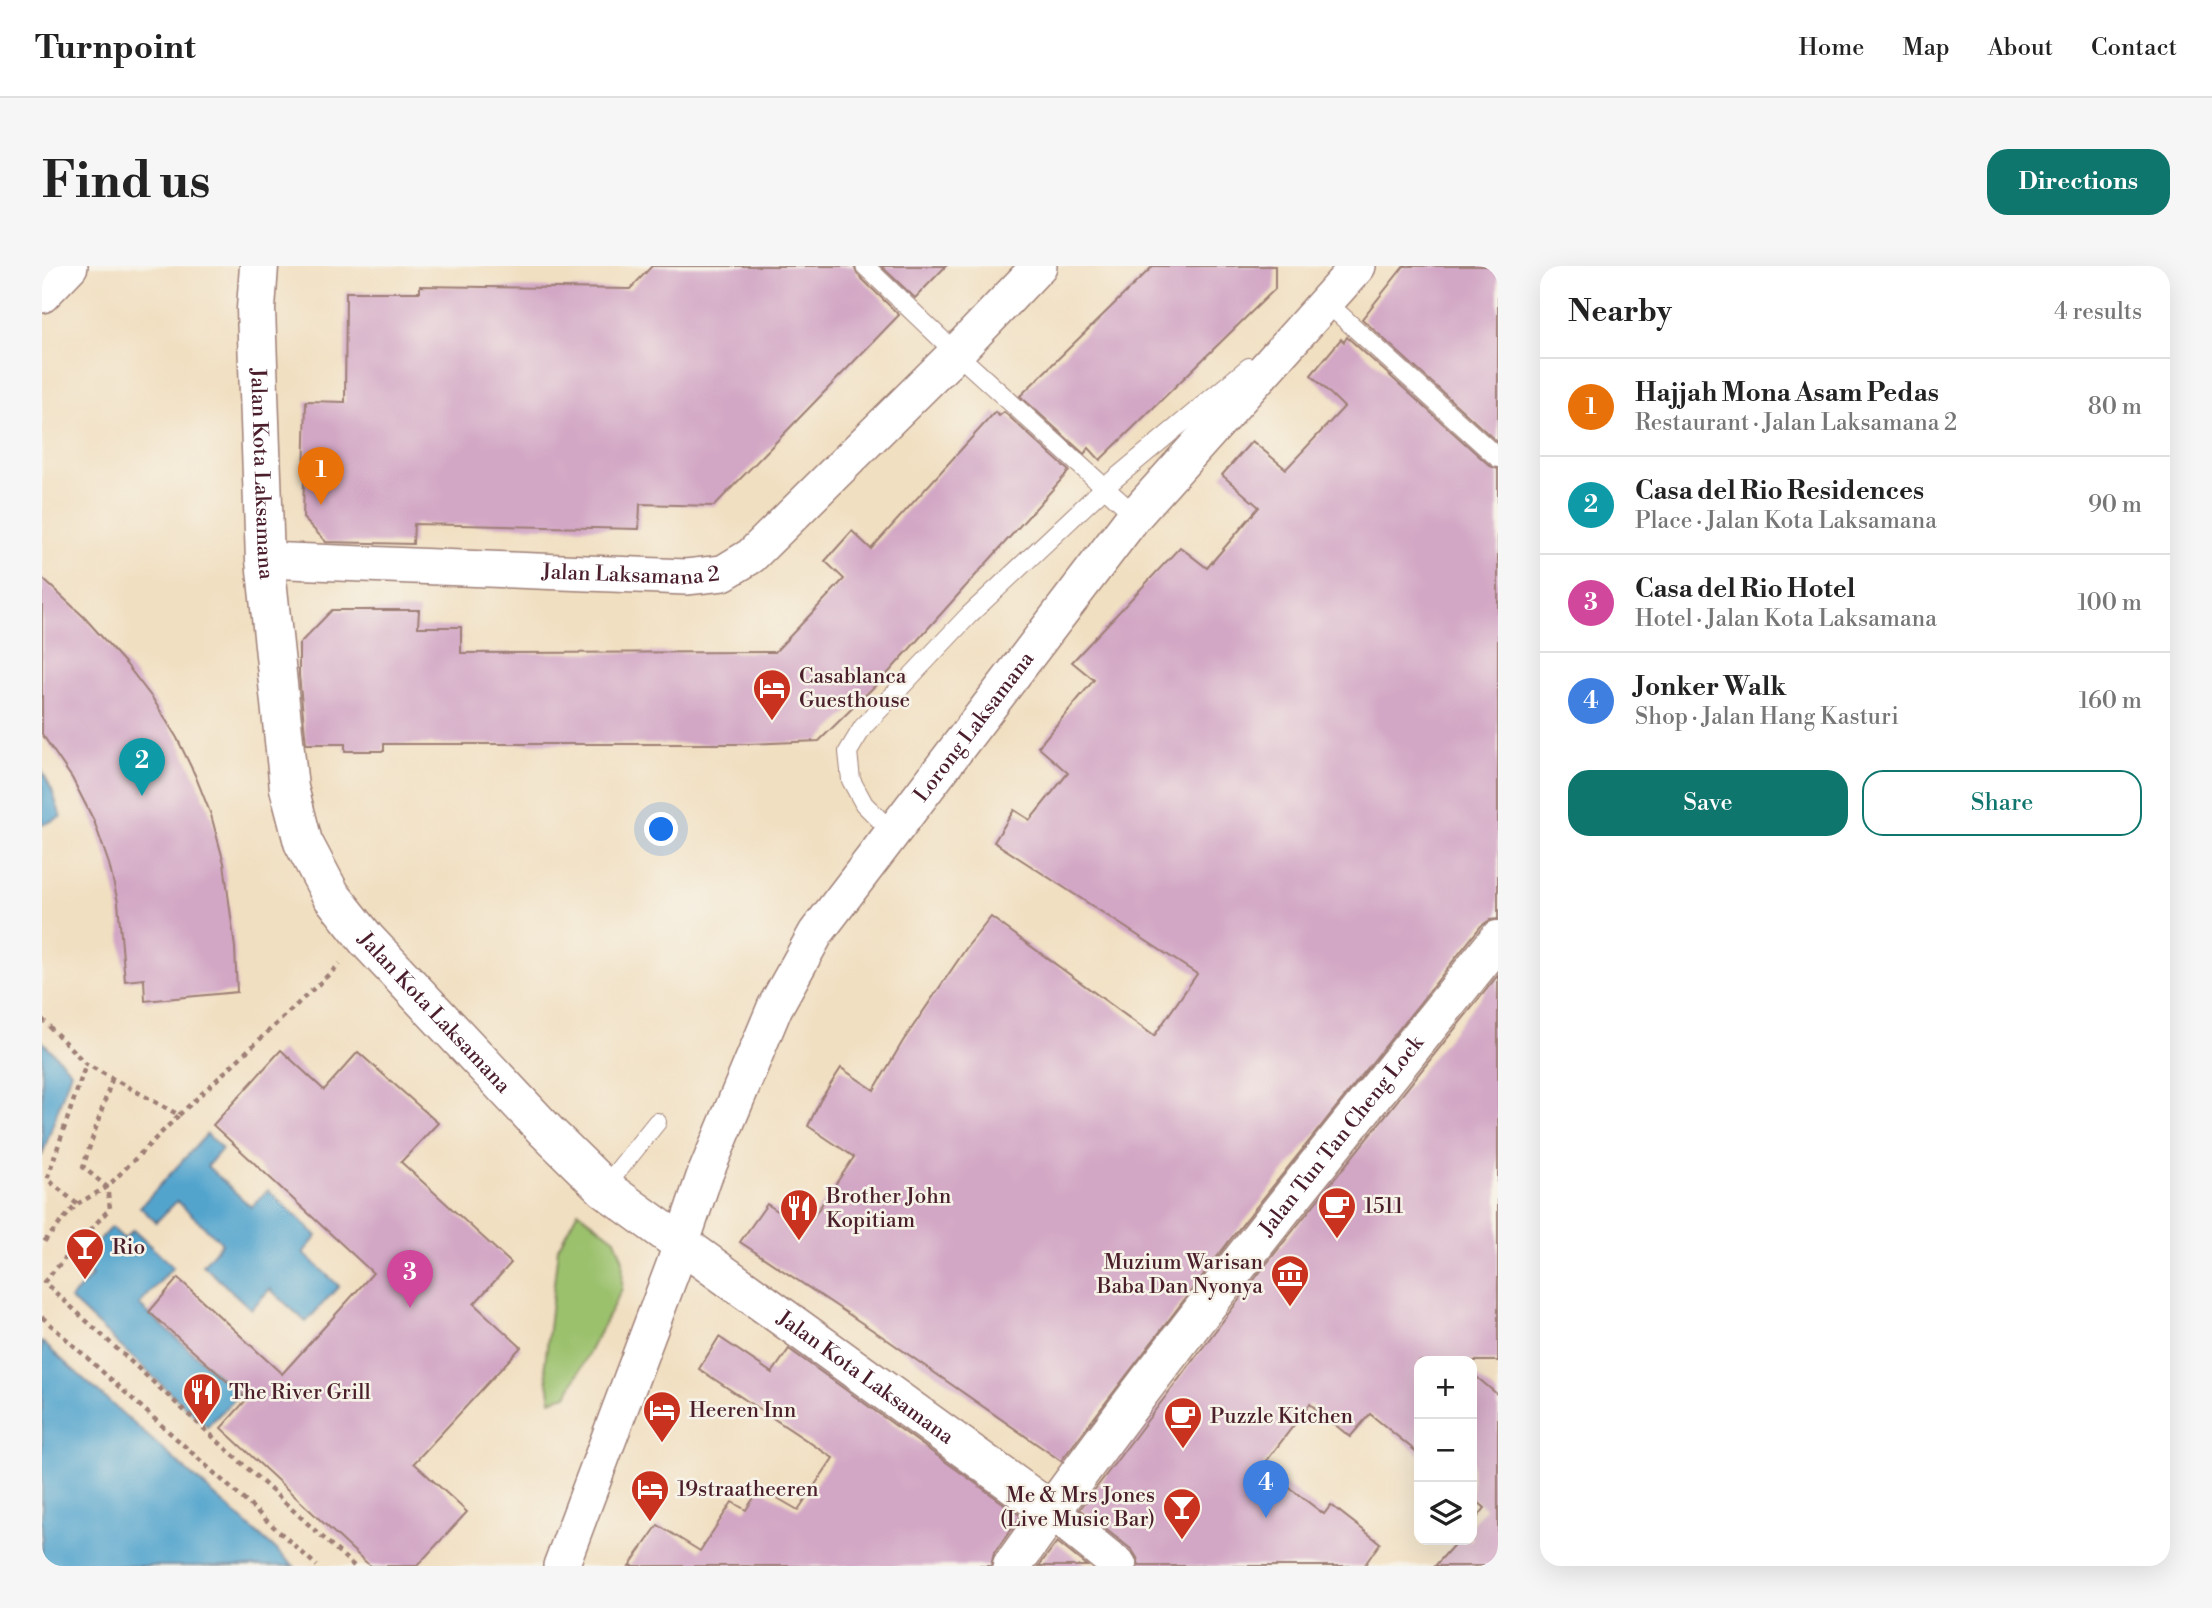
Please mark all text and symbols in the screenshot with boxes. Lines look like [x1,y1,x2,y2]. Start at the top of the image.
text: Turnpoint [35,28,196,69]
text: Home [1799,33,1864,63]
text: Map [1902,33,1950,63]
text: About [1988,33,2053,63]
text: Contact [2091,33,2177,63]
button: Directions [1987,149,2170,215]
text: Find us [42,152,211,213]
text: Nearby [1568,293,1672,331]
text: 4 results [2054,298,2142,326]
street label: Jalan Kota Laksamana [244,367,279,581]
text: Hajjah Mona Asam Pedas [1635,377,1939,409]
text: 1 [1585,393,1597,421]
text: 80 m [2088,393,2142,421]
text: Restaurant · Jalan Laksamana 2 [1635,409,1957,437]
pin: 1 [298,447,344,505]
text: Casa del Rio Residences [1635,475,1924,507]
text: 2 [1584,491,1598,519]
text: 90 m [2088,491,2142,519]
text: Place · Jalan Kota Laksamana [1635,507,1937,535]
street label: Jalan Laksamana 2 [540,559,721,592]
text: Casa del Rio Hotel [1635,573,1855,605]
text: 3 [1584,589,1598,617]
text: 100 m [2077,589,2142,617]
text: Hotel · Jalan Kota Laksamana [1635,605,1937,633]
street label: Lorong Laksamana [909,646,1040,808]
place label: Casablanca Guesthouse [799,664,910,714]
hotel icon: Casablanca Guesthouse [751,667,793,722]
text: Jonker Walk [1635,671,1786,703]
text: 4 [1583,687,1599,715]
text: 160 m [2079,687,2142,715]
text: Shop · Jalan Hang Kasturi [1635,703,1899,731]
pin: 2 [119,738,165,796]
button: Save [1568,770,1848,836]
button: Share [1862,770,2142,836]
your location [644,812,678,846]
street label: Jalan Kota Laksamana [351,927,516,1099]
street label: Jalan Tun Tan Cheng Lock [1253,1030,1430,1242]
place label: Brother John Kopitiam [825,1184,952,1234]
cafe icon: 1511 [1316,1185,1358,1240]
restaurant icon: Brother John Kopitiam [778,1187,820,1242]
place label: 1511 [1364,1194,1403,1220]
bar icon: Rio [64,1226,106,1281]
place label: Rio [112,1235,145,1261]
pin: 3 [387,1250,433,1308]
place label: Muzium Warisan Baba Dan Nyonya [1096,1250,1263,1300]
museum icon: Muzium Warisan Baba Dan Nyonya [1269,1253,1311,1308]
street label: Jalan Kota Laksamana [771,1305,959,1451]
map controls [1414,1356,1477,1545]
button: + [1414,1356,1477,1419]
restaurant icon: The River Grill [181,1371,223,1426]
place label: The River Grill [229,1380,371,1406]
hotel icon: Heeren Inn [641,1389,683,1444]
cafe icon: Puzzle Kitchen [1162,1395,1204,1450]
place label: Heeren Inn [689,1398,797,1424]
place label: Puzzle Kitchen [1210,1404,1354,1430]
button: − [1414,1419,1477,1482]
pin: 4 [1243,1460,1289,1518]
hotel icon: 19straatheeren [629,1468,671,1523]
place label: 19straatheeren [677,1477,819,1503]
button: layers [1414,1482,1477,1545]
place label: Me & Mrs Jones (Live Music Bar) [1000,1483,1155,1533]
bar icon: Me & Mrs Jones (Live Music Bar) [1161,1486,1203,1541]

